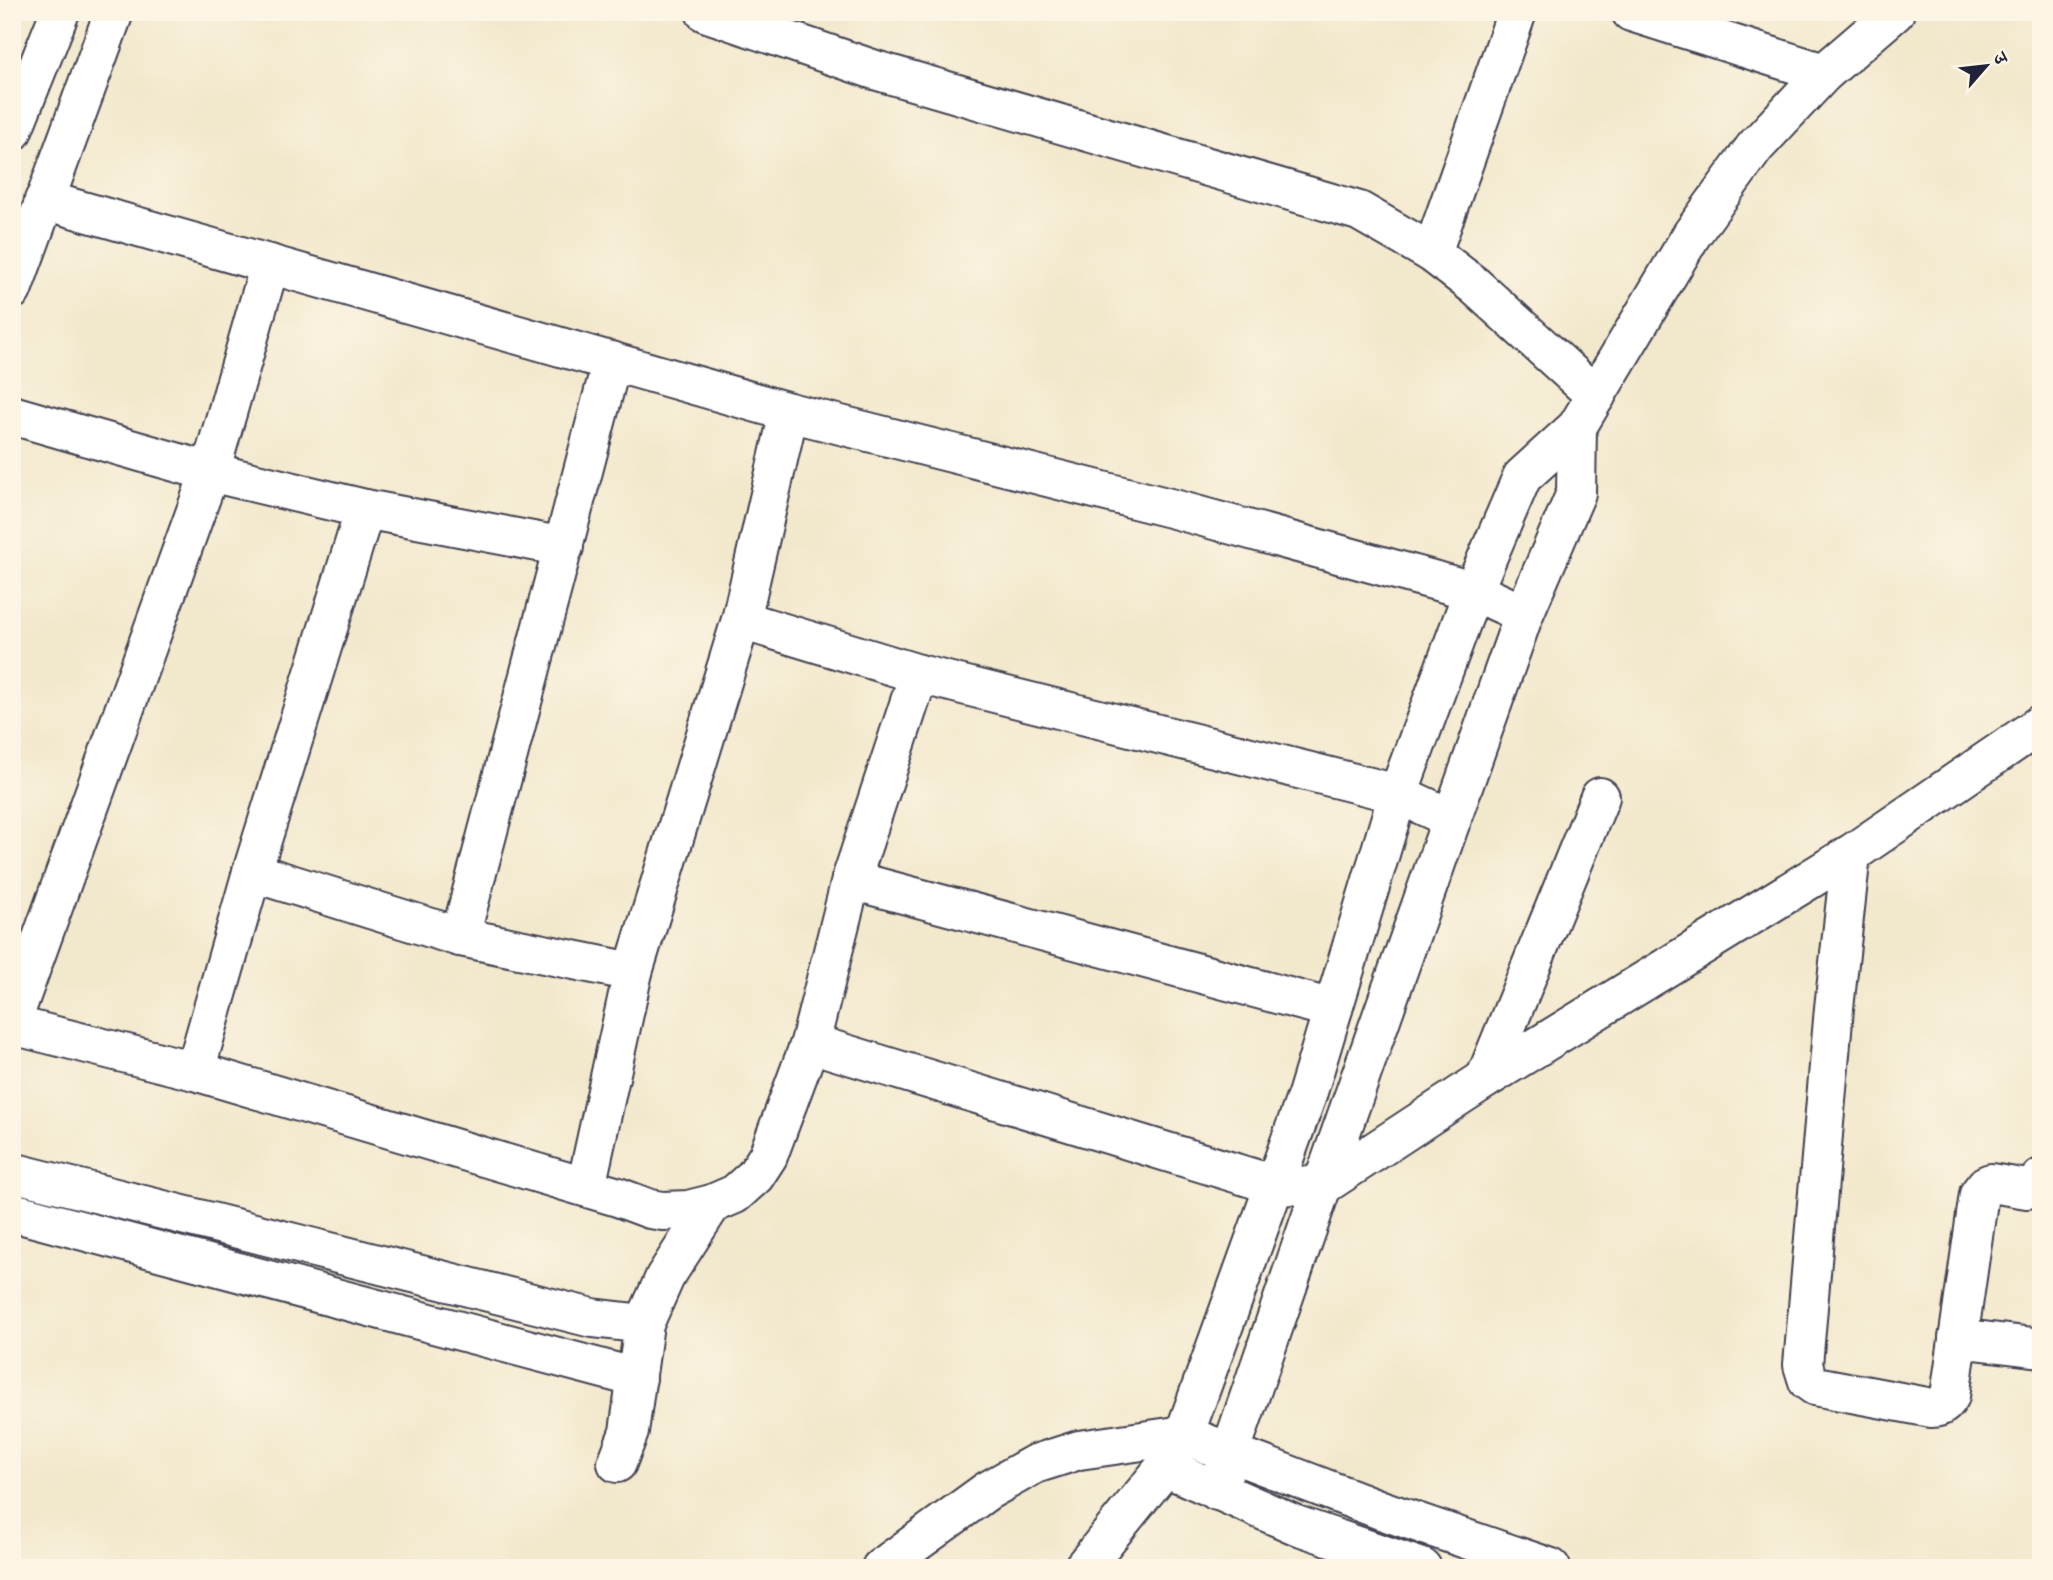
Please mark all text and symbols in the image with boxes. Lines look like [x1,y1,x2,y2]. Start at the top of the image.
north arrow [1952,32,2022,102]
text: उ [1987,49,2010,69]

